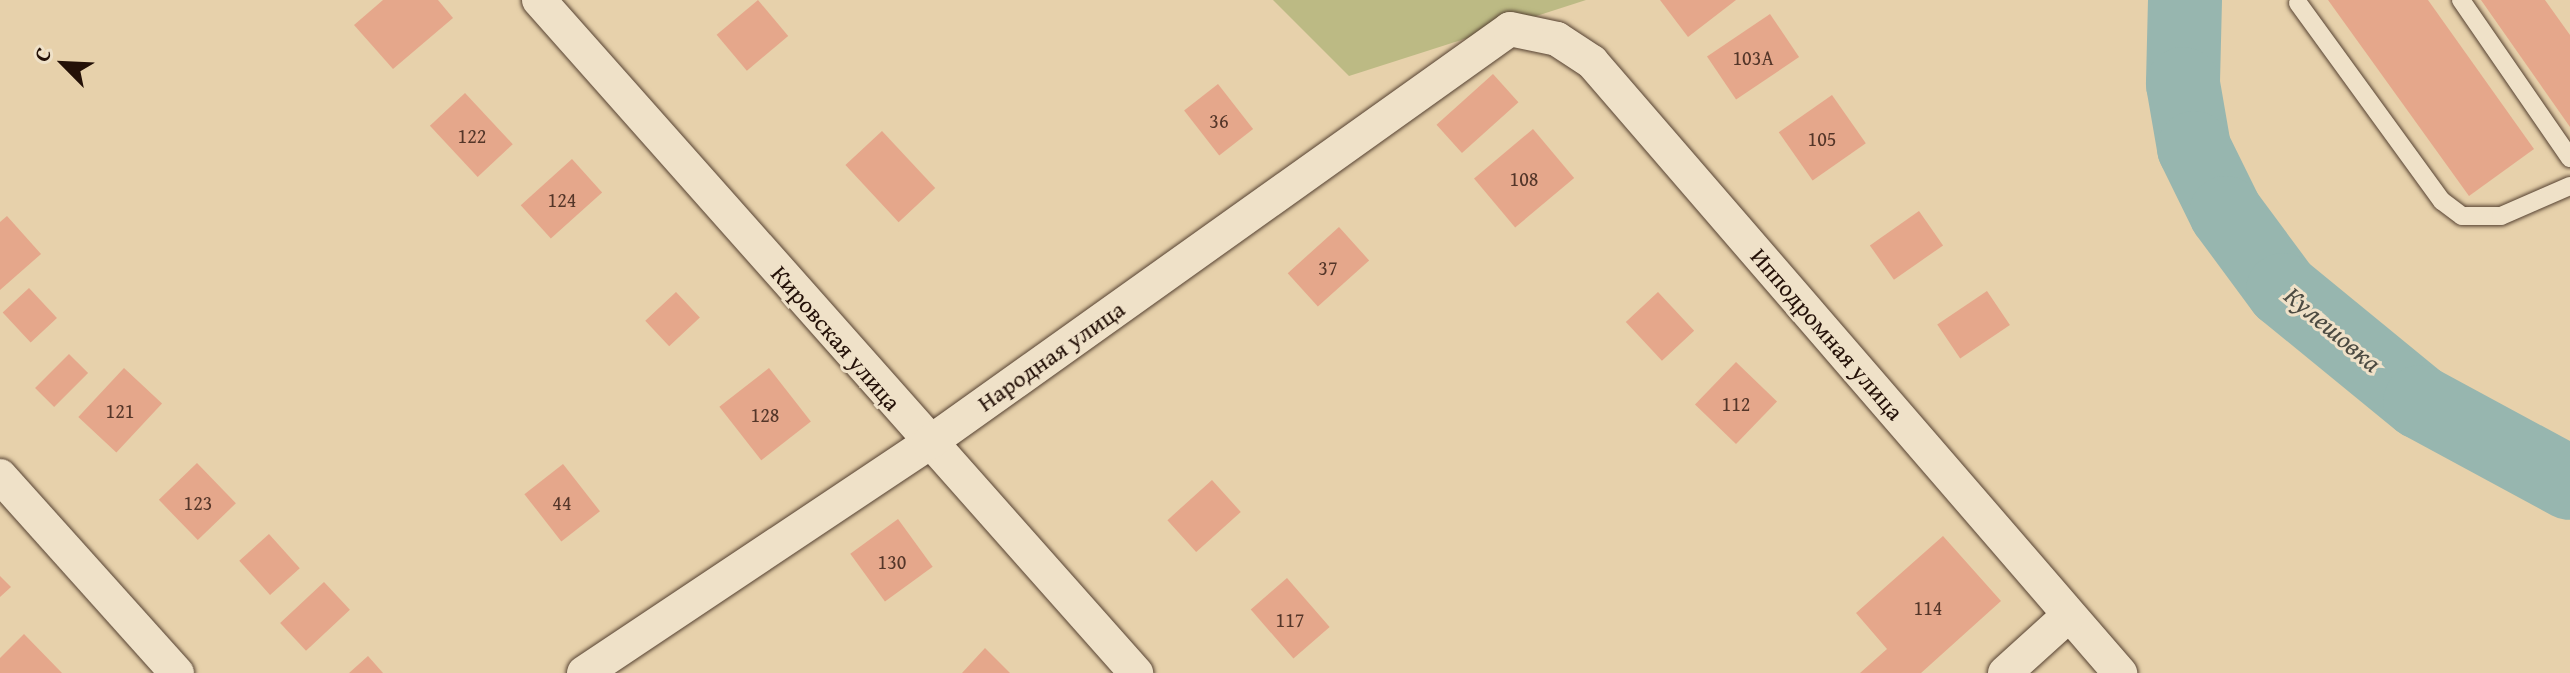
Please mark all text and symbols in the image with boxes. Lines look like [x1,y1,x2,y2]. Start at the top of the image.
north arrow [24,24,104,104]
text: С [25,42,59,66]
house number: 103А [1732,45,1774,69]
house number: 36 [1209,108,1229,132]
house number: 122 [458,123,486,147]
house number: 105 [1808,126,1836,150]
house number: 108 [1510,166,1538,190]
house number: 124 [548,187,576,211]
street label: Ипподромная улица [1744,242,1910,426]
house number: 37 [1318,255,1338,279]
street label: Кировская улица [765,260,907,416]
water label: Кулешовка [2278,280,2388,378]
street label: Народная улица [972,295,1130,417]
house number: 112 [1722,391,1750,415]
house number: 121 [106,398,134,422]
house number: 128 [751,402,779,426]
house number: 123 [184,490,212,514]
house number: 44 [552,490,572,514]
house number: 130 [878,549,906,573]
house number: 114 [1914,595,1942,619]
house number: 117 [1276,607,1304,631]

